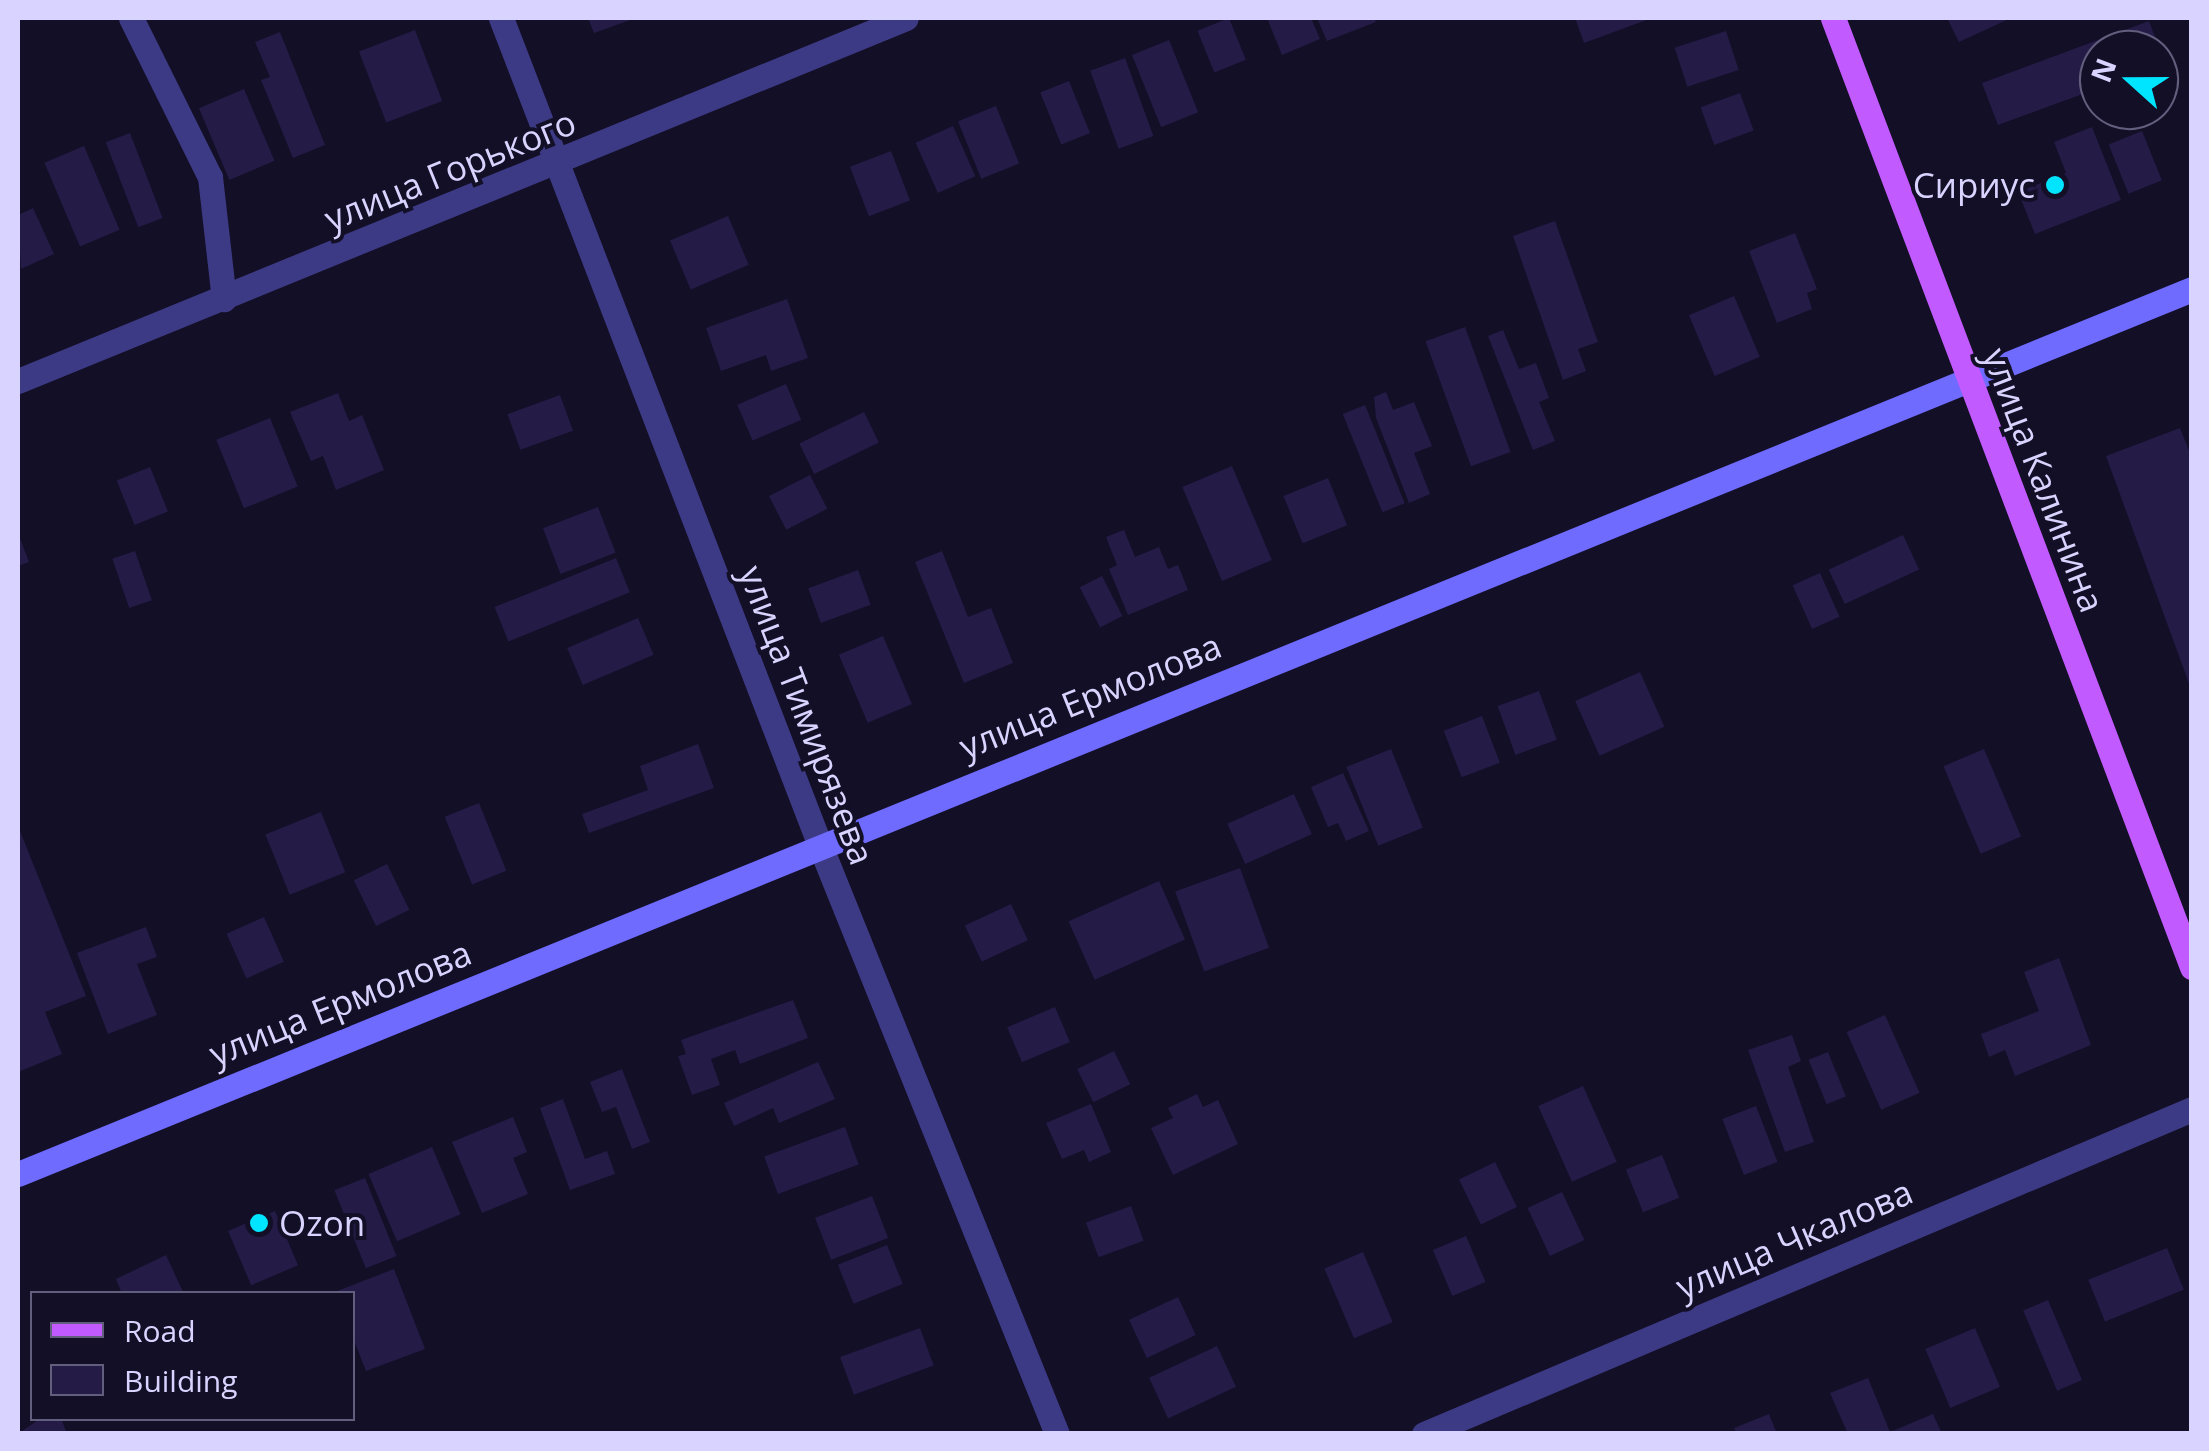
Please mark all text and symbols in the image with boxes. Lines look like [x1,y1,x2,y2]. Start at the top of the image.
north arrow [2079,30,2179,130]
text: N [2081,53,2125,87]
street label: улица Горького [318,101,582,239]
place label: Сириус [1913,164,2035,206]
marker: Сириус [2044,174,2066,196]
street label: улица Калинина [1974,342,2114,618]
street label: улица Тимирязева [731,560,883,870]
street label: улица Ермолова [953,624,1227,768]
street label: улица Ермолова [203,931,477,1075]
street label: улица Чкалова [1669,1170,1919,1308]
place label: Ozon [279,1202,365,1244]
marker: Ozon [248,1212,270,1234]
legend [30,1291,355,1421]
text: Road [124,1310,196,1351]
text: Building [124,1360,238,1401]

